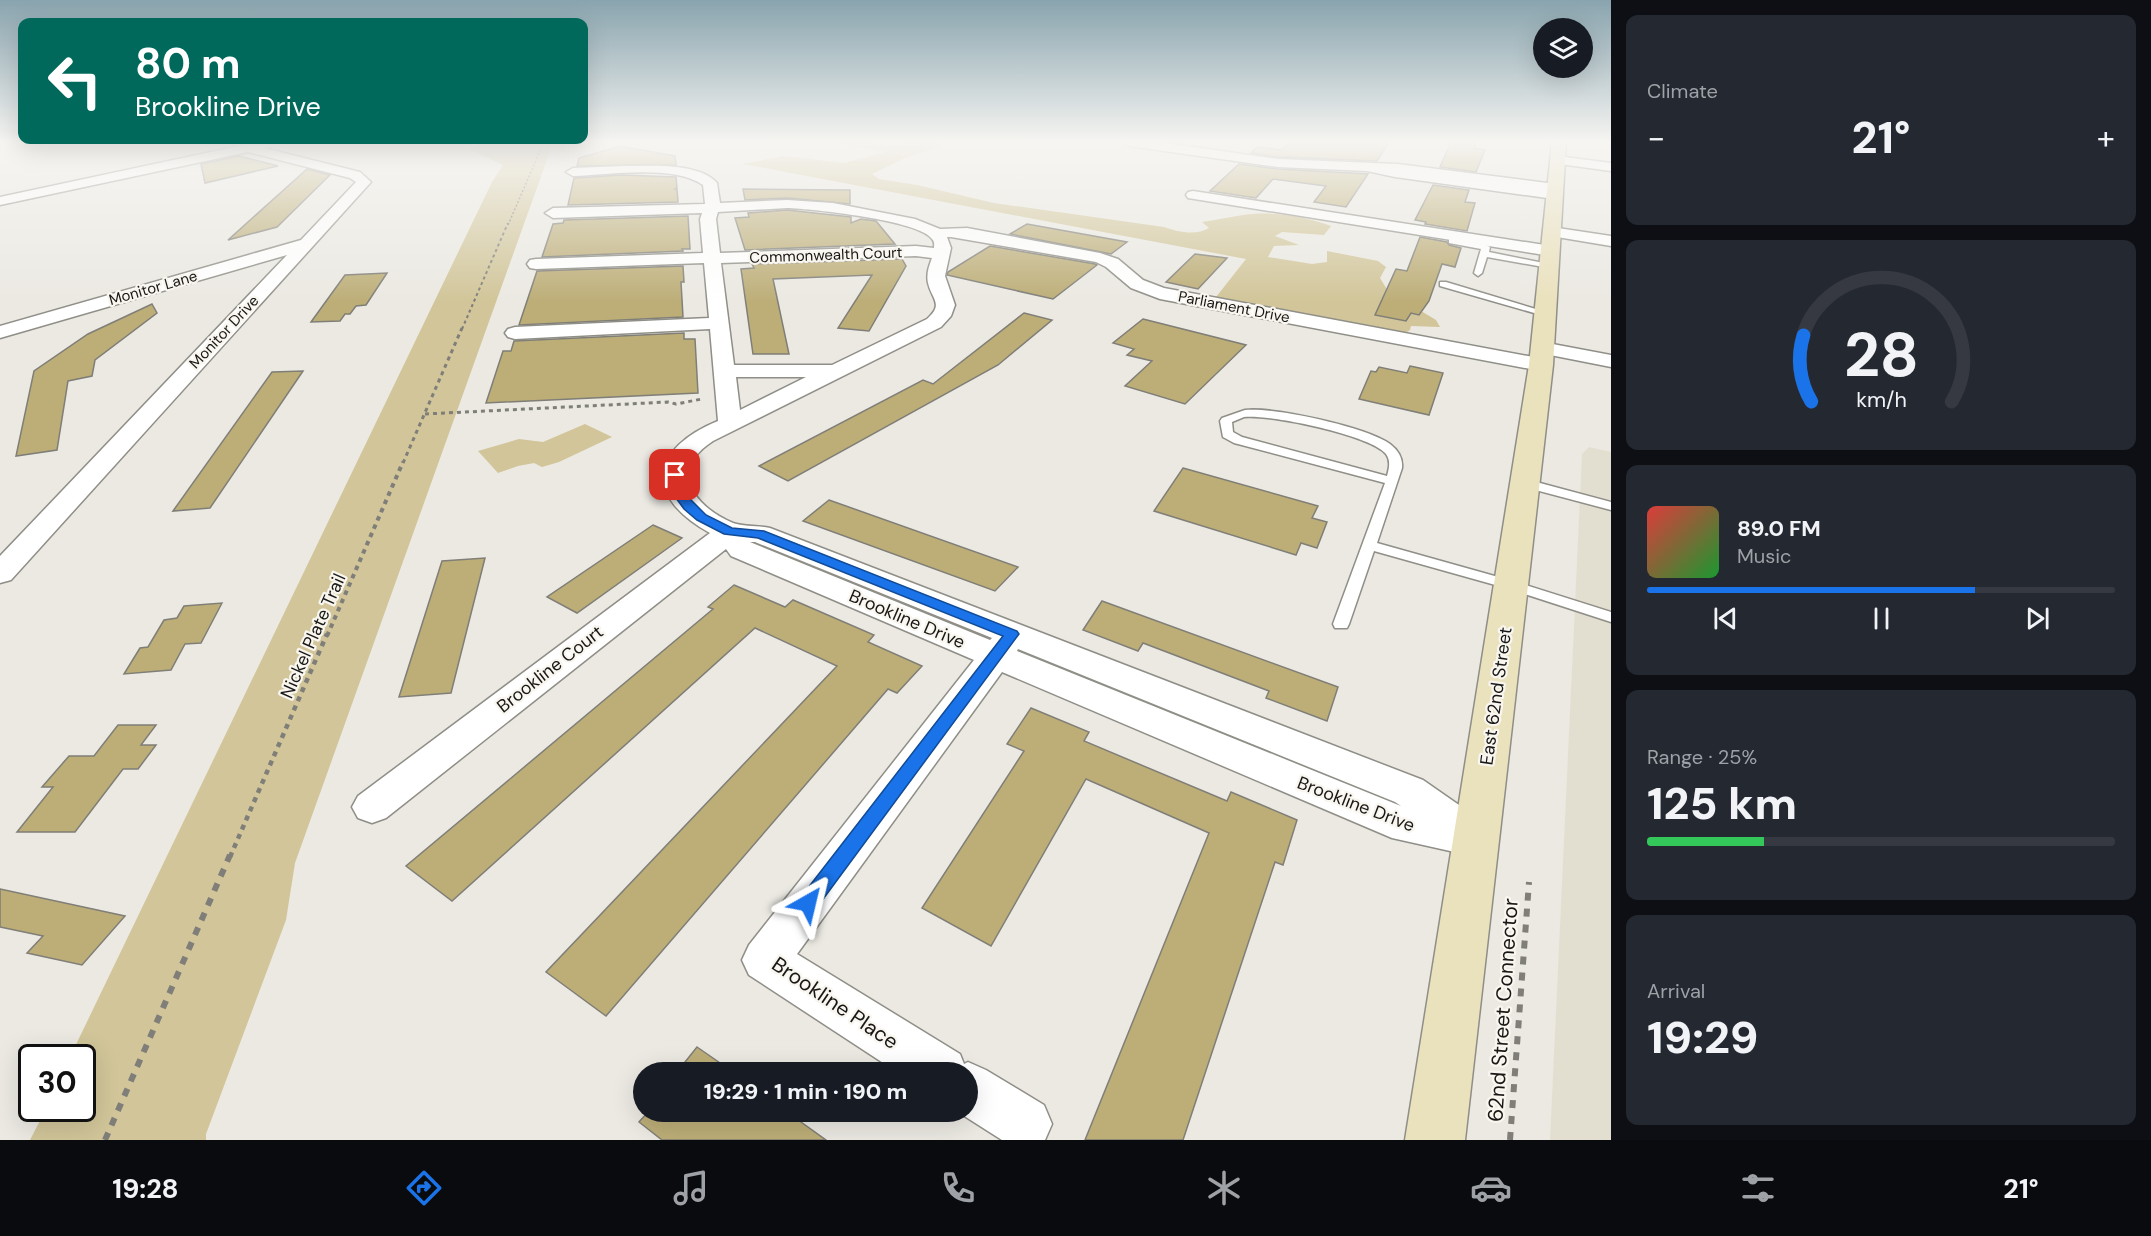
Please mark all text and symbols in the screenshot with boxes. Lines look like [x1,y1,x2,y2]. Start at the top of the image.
map controls [1533,18,1593,78]
button: layers [1533,18,1593,78]
text: 80 m [135,36,241,91]
icon: left [36,42,114,120]
text: Climate [1647,78,1718,104]
text: Brookline Drive [135,89,321,124]
text: 21° [1851,108,1911,167]
text: − [1647,116,1665,159]
text: + [2097,116,2115,159]
street label: Commonwealth Court [749,242,903,268]
street label: Monitor Lane [106,266,200,310]
street label: Parliament Drive [1177,286,1291,328]
street label: Monitor Drive [185,291,263,373]
text: 28 [1843,314,1919,395]
text: km/h [1856,386,1906,414]
pin [649,449,700,500]
icon: arrive [658,458,691,491]
text: 89.0 FM [1737,514,1821,543]
text: Music [1737,543,1792,569]
street label: Nickel Plate Trail [275,570,351,702]
street label: Brookline Drive [845,584,969,654]
icon: previous [1709,602,1742,635]
icon: pause [1865,602,1898,635]
icon: next [2021,602,2054,635]
street label: Brookline Court [492,620,608,718]
street label: East 62nd Street [1474,625,1518,767]
text: Range · 25% [1647,744,1757,770]
street label: Brookline Drive [1294,771,1418,837]
text: 125 km [1647,774,1797,833]
position arrow [776,871,840,935]
street label: 62nd Street Connector [1481,897,1525,1123]
street label: Brookline Place [766,950,904,1056]
text: Arrival [1647,978,1705,1004]
text: 19:29 [1647,1008,1758,1067]
speed limit sign: 30 [18,1044,96,1122]
text: 19:29 · 1 min · 190 m [704,1077,907,1106]
icon: directions [403,1167,445,1209]
icon: music [670,1167,712,1209]
icon: phone [937,1167,979,1209]
icon: climate [1203,1167,1245,1209]
icon: car [1470,1167,1512,1209]
icon: filters [1737,1167,1779,1209]
text: 19:28 [112,1171,179,1206]
text: 21° [2003,1171,2039,1206]

